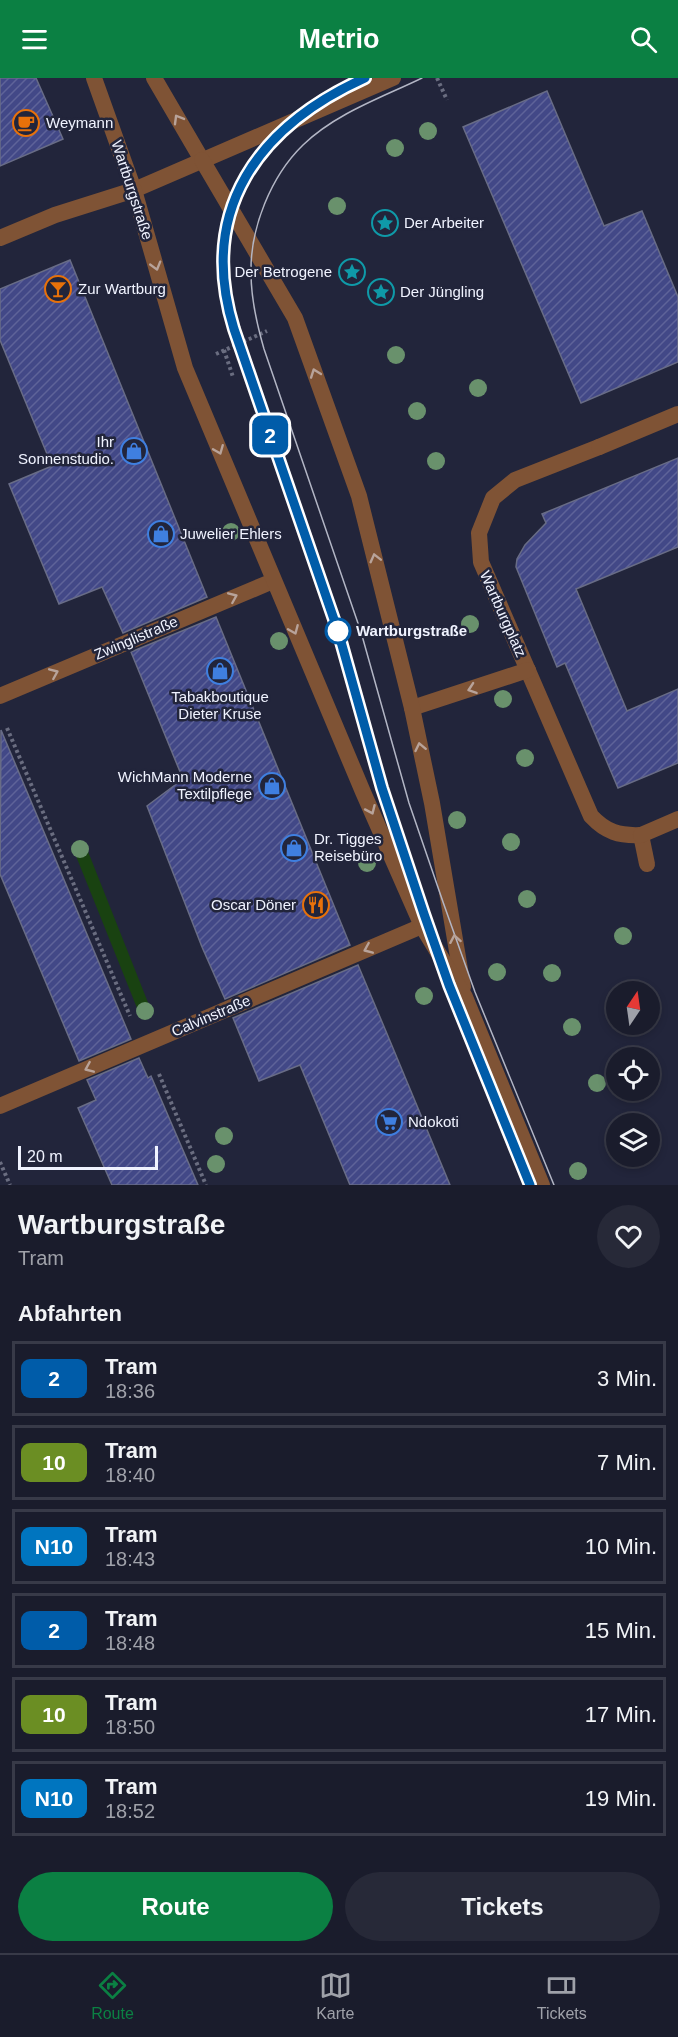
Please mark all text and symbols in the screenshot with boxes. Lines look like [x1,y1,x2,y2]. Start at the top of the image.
icon: menu [18,23,51,56]
icon: search [627,23,660,56]
text: Metrio [299,24,380,54]
cafe icon: Weymann [11,108,41,138]
place label: Weymann [46,114,113,131]
one-way arrow [174,115,185,125]
street label: Wartburgstraße [108,138,157,242]
place icon: Der Arbeiter [370,208,400,238]
place label: Der Arbeiter [404,214,484,231]
place icon: Der Betrogene [337,257,367,287]
one-way arrow [149,260,161,271]
place label: Der Betrogene [234,263,332,280]
bar icon: Zur Wartburg [43,274,73,304]
place icon: Der Jüngling [366,277,396,307]
place label: Zur Wartburg [78,280,166,297]
place label: Der Jüngling [400,283,484,300]
one-way arrow [309,368,322,378]
line badge: 2 [250,416,290,454]
text: 2 [264,424,276,447]
place label: Ihr Sonnenstudio. [18,433,114,467]
shop icon: Ihr Sonnenstudio. [119,436,149,466]
one-way arrow [212,444,224,455]
shop icon: Juwelier Ehlers [146,519,176,549]
place label: Juwelier Ehlers [180,525,282,542]
one-way arrow [369,553,382,563]
street label: Wartburgplatz [477,568,530,660]
one-way arrow [227,592,238,604]
street label: Zwinglistraße [91,612,180,663]
marker: Wartburgstraße [325,618,351,644]
place label: Wartburgstraße [356,622,467,639]
one-way arrow [287,624,299,635]
shop icon: Tabakboutique Dieter Kruse [205,656,235,686]
one-way arrow [48,668,59,680]
one-way arrow [467,682,478,695]
place label: Tabakboutique Dieter Kruse [171,688,269,722]
one-way arrow [414,743,427,753]
place label: WichMann Moderne Textilpflege [118,768,252,802]
shop icon: WichMann Moderne Textilpflege [257,771,287,801]
one-way arrow [364,803,376,814]
place label: Dr. Tigges Reisebüro [314,830,382,864]
shop icon: Dr. Tigges Reisebüro [279,833,309,863]
restaurant icon: Oscar Döner [301,890,331,920]
place label: Oscar Döner [211,896,296,913]
one-way arrow [449,935,461,944]
one-way arrow [363,942,374,954]
north arrow [606,981,660,1035]
map controls [606,981,660,1167]
street label: Calvinstraße [169,991,253,1040]
button: locate [606,1047,660,1101]
one-way arrow [84,1061,95,1073]
supermarket icon: Ndokoti [374,1107,404,1137]
place label: Ndokoti [408,1113,459,1130]
button: layers [606,1113,660,1167]
scale bar [18,1143,158,1170]
text: 20 m [27,1148,63,1165]
button: heart [597,1205,660,1268]
text: Wartburgstraße [18,1209,225,1240]
text: Tram [18,1247,64,1269]
text: Abfahrten [18,1301,122,1326]
text: Tram [105,1354,158,1379]
text: 3 Min. [597,1366,657,1391]
text: 2 [48,1367,60,1390]
text: 18:36 [105,1380,155,1402]
text: Tram [105,1438,158,1463]
text: 7 Min. [597,1450,657,1475]
text: 10 [42,1451,66,1474]
text: 18:40 [105,1464,155,1486]
text: Tram [105,1522,158,1547]
text: 10 Min. [585,1534,657,1559]
text: N10 [35,1535,73,1558]
text: 18:43 [105,1548,155,1570]
text: Tram [105,1606,158,1631]
text: 15 Min. [585,1618,657,1643]
text: 2 [48,1619,60,1642]
text: 18:48 [105,1632,155,1654]
text: Tram [105,1690,158,1715]
text: 17 Min. [585,1702,657,1727]
text: 10 [42,1703,66,1726]
text: 18:50 [105,1716,155,1738]
text: Tram [105,1774,158,1799]
text: 19 Min. [585,1786,657,1811]
text: N10 [35,1787,73,1810]
text: 18:52 [105,1800,155,1822]
button: Route [18,1872,333,1941]
button: Tickets [345,1872,660,1941]
tab: Route [91,1969,134,2023]
tab: Karte [316,1969,354,2023]
tab: Tickets [537,1969,587,2023]

